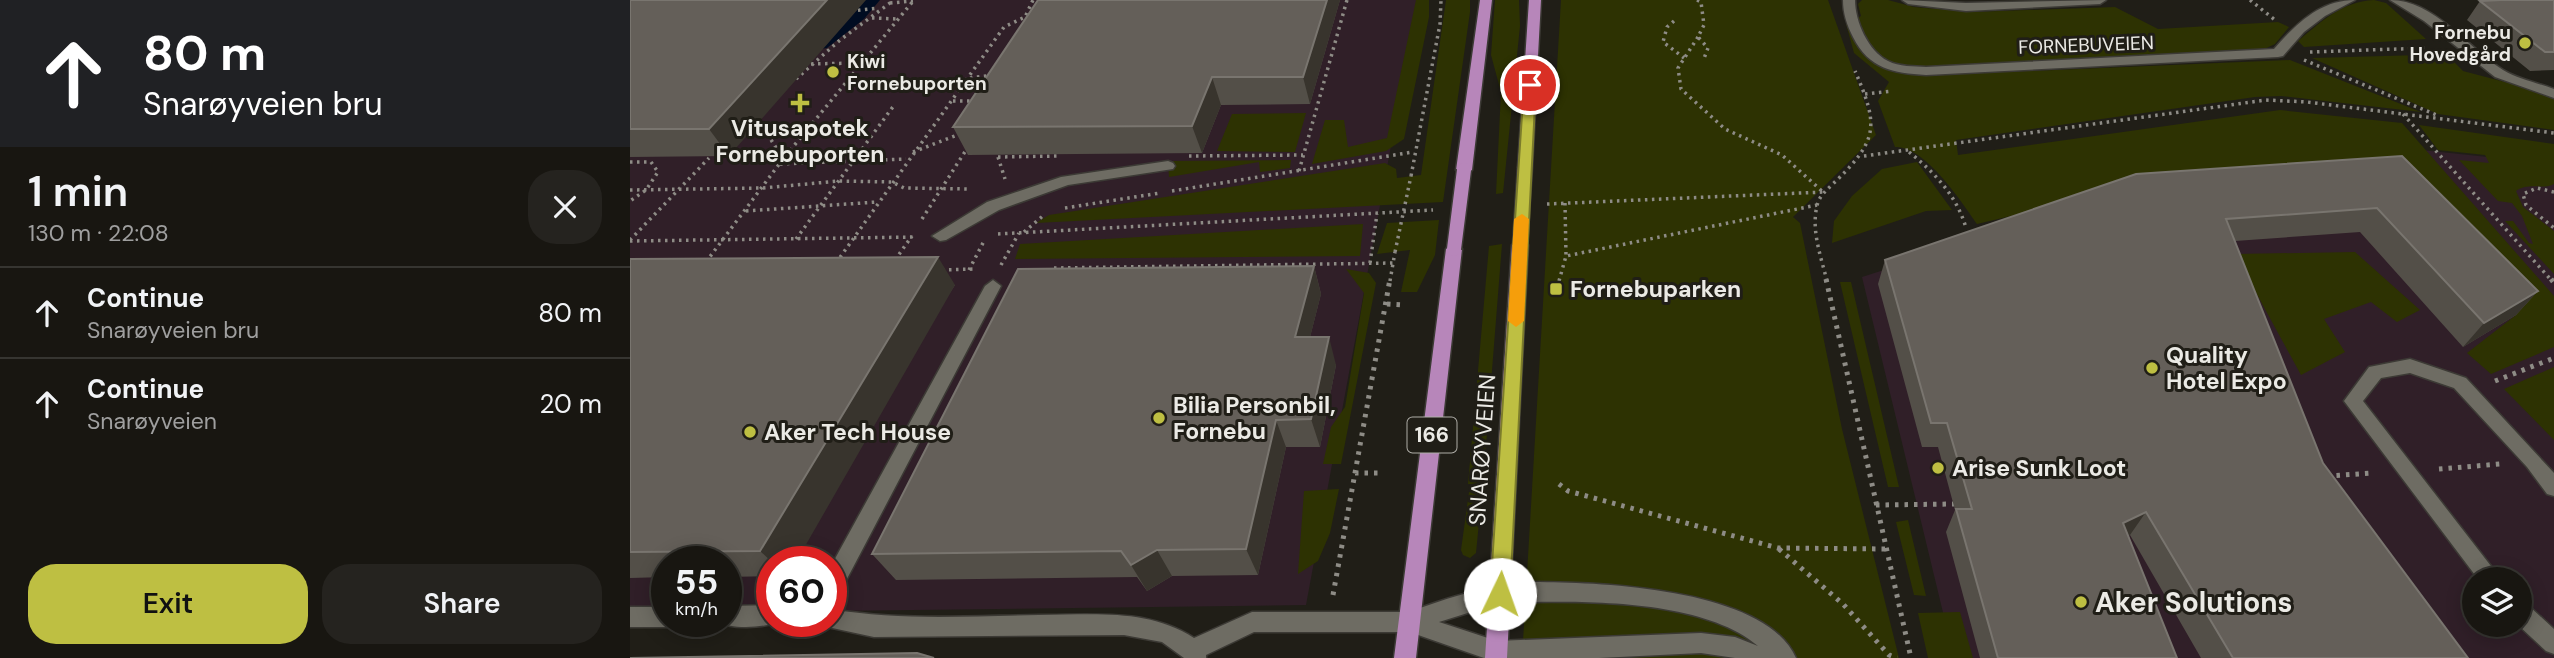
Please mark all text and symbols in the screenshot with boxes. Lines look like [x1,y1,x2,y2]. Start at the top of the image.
place label: Fornebu Hovedgård [2410,20,2511,67]
text: 80 m [143,21,266,85]
icon: ahead [28,28,119,119]
street label: FORNEBUVEIEN [2018,30,2154,60]
marker: Fornebu Hovedgård [2517,35,2533,51]
place label: Kiwi Fornebuporten [847,49,987,96]
pin [1500,55,1560,115]
marker: Kiwi Fornebuporten [825,64,841,80]
icon: arrive [1511,66,1549,104]
text: Snarøyveien bru [143,83,383,125]
marker: Vitusapotek Fornebuporten [792,95,808,111]
place label: Vitusapotek Fornebuporten [715,113,885,169]
text: 1 min [28,164,128,219]
button: close [528,170,602,244]
text: 130 m · 22:08 [28,218,169,248]
place label: Fornebuparken [1570,274,1741,304]
text: Continue [87,281,204,315]
marker: Fornebuparken [1548,281,1564,297]
icon: ahead [28,294,66,332]
text: 80 m [538,296,602,330]
text: Snarøyveien bru [87,315,259,345]
place label: Quality Hotel Expo [2166,340,2287,396]
marker: Quality Hotel Expo [2144,360,2160,376]
text: Continue [87,372,204,406]
street label: SNARØYVEIEN [1462,373,1502,527]
icon: ahead [28,385,66,423]
text: 20 m [539,387,602,421]
place label: Bilia Personbil, Fornebu [1173,390,1336,446]
text: Snarøyveien [87,406,217,436]
marker: Bilia Personbil, Fornebu [1151,410,1167,426]
place label: Aker Tech House [764,417,951,447]
road number: 166 [1408,418,1456,452]
marker: Aker Tech House [742,424,758,440]
place label: Arise Sunk Loot [1952,453,2126,483]
marker: Arise Sunk Loot [1930,460,1946,476]
speed limit sign: 60 [756,546,847,637]
position arrow [1463,557,1537,631]
text: 55 [675,559,718,605]
button: Exit [28,564,308,644]
button: Share [322,564,602,644]
map controls [2462,567,2532,637]
button: layers [2462,567,2532,637]
place label: Aker Solutions [2095,584,2293,621]
marker: Aker Solutions [2073,594,2089,610]
text: km/h [675,597,718,621]

